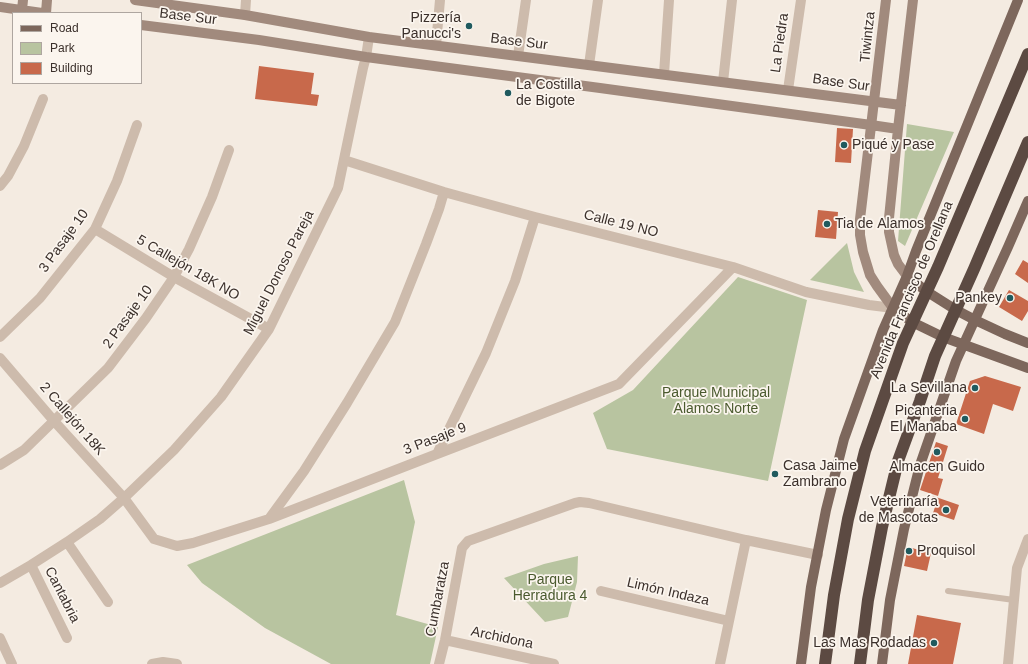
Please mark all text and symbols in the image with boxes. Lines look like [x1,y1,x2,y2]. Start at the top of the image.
street label: Base Sur [158,5,218,29]
place label: Pizzería Panucci's [402,10,461,42]
street label: Tiwintza [857,11,879,63]
legend [12,12,142,84]
street label: La Piedra [768,12,792,74]
text: Road [50,21,79,35]
marker: Pizzería Panucci's [464,21,474,31]
street label: Base Sur [489,30,549,54]
text: Park [50,41,75,55]
text: Building [50,61,93,75]
street label: Base Sur [811,71,871,95]
place label: La Costilla de Bigote [516,77,581,110]
marker: La Costilla de Bigote [503,88,513,98]
place label: Piqué y Pase [852,137,934,153]
marker: Piqué y Pase [839,140,849,150]
street label: Avenida Francisco de Orellana [867,199,957,381]
street label: 3 Pasaje 10 [35,206,93,276]
street label: Calle 19 NO [582,207,660,241]
street label: Miguel Donoso Pareja [240,208,318,338]
place label: Tia de Alamos [835,216,924,232]
marker: Tia de Alamos [822,219,832,229]
street label: 5 Callejón 18K NO [134,232,242,304]
street label: 2 Pasaje 10 [99,282,157,352]
place label: Pankey [955,290,1002,306]
marker: Pankey [1005,293,1015,303]
street label: 2 Callejón 18K [36,379,108,459]
place label: La Sevillana [891,380,967,396]
marker: La Sevillana [970,383,980,393]
park label: Parque Municipal Alamos Norte [662,385,770,418]
place label: Picanteria El Manaba [890,403,957,436]
marker: Picanteria El Manaba [960,414,970,424]
street label: 3 Pasaje 9 [401,419,469,459]
marker: Almacen Guido [932,447,942,457]
place label: Casa Jaime Zambrano [783,458,857,490]
place label: Almacen Guido [889,459,985,475]
marker: Casa Jaime Zambrano [770,469,780,479]
place label: Veterinaría de Mascotas [859,494,938,526]
marker: Veterinaría de Mascotas [941,505,951,515]
place label: Proquisol [917,543,975,559]
marker: Proquisol [904,546,914,556]
street label: Cumbaratza [422,560,454,638]
street label: Cantabria [41,564,83,626]
park label: Parque Herradura 4 [513,572,587,604]
street label: Limón Indaza [625,574,711,610]
street label: Archidona [469,623,535,653]
place label: Las Mas Rodadas [813,635,926,651]
marker: Las Mas Rodadas [929,638,939,648]

